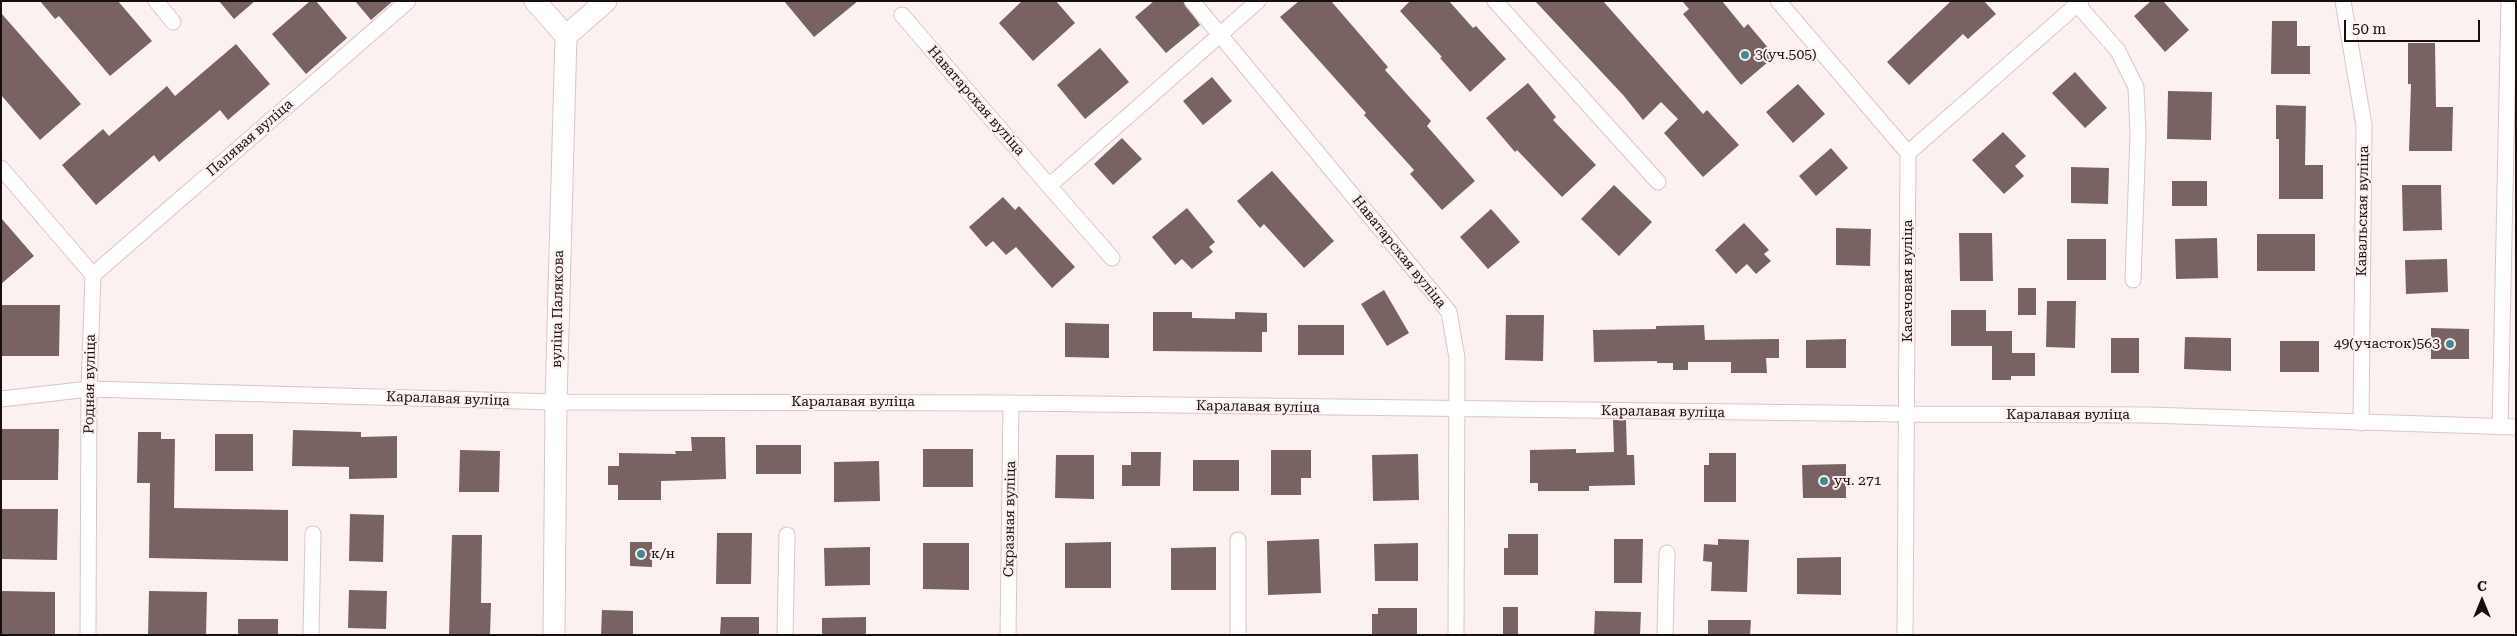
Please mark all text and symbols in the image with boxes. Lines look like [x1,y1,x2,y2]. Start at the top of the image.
scale bar [2347,10,2483,42]
text: 50 m [2352,20,2386,38]
street label: Наватарская вуліца [924,43,1028,159]
place label: 3(уч.505) [1755,47,1817,63]
marker: 3(уч.505) [1739,49,1751,61]
street label: Палявая вуліца [203,96,297,180]
street label: Кавальская вуліца [2353,145,2373,277]
street label: Наватарская вуліца [1348,192,1450,312]
street label: Касачовая вуліца [1900,220,1916,342]
street label: вуліца Палякова [549,250,567,368]
street label: Родная вуліца [81,334,99,434]
place label: 49(участок)563 [2334,336,2440,352]
marker: 49(участок)563 [2444,338,2456,350]
street label: Каралавая вуліца [386,388,510,410]
street label: Каралавая вуліца [791,394,915,410]
street label: Каралавая вуліца [1196,398,1320,416]
street label: Каралавая вуліца [1601,403,1725,421]
street label: Каралавая вуліца [2006,407,2130,423]
street label: Скразная вуліца [1001,461,1019,577]
place label: уч. 271 [1834,473,1882,489]
marker: уч. 271 [1818,475,1830,487]
place label: к/н [651,546,675,562]
marker: к/н [635,548,647,560]
north arrow [2457,576,2507,626]
text: С [2477,578,2487,594]

